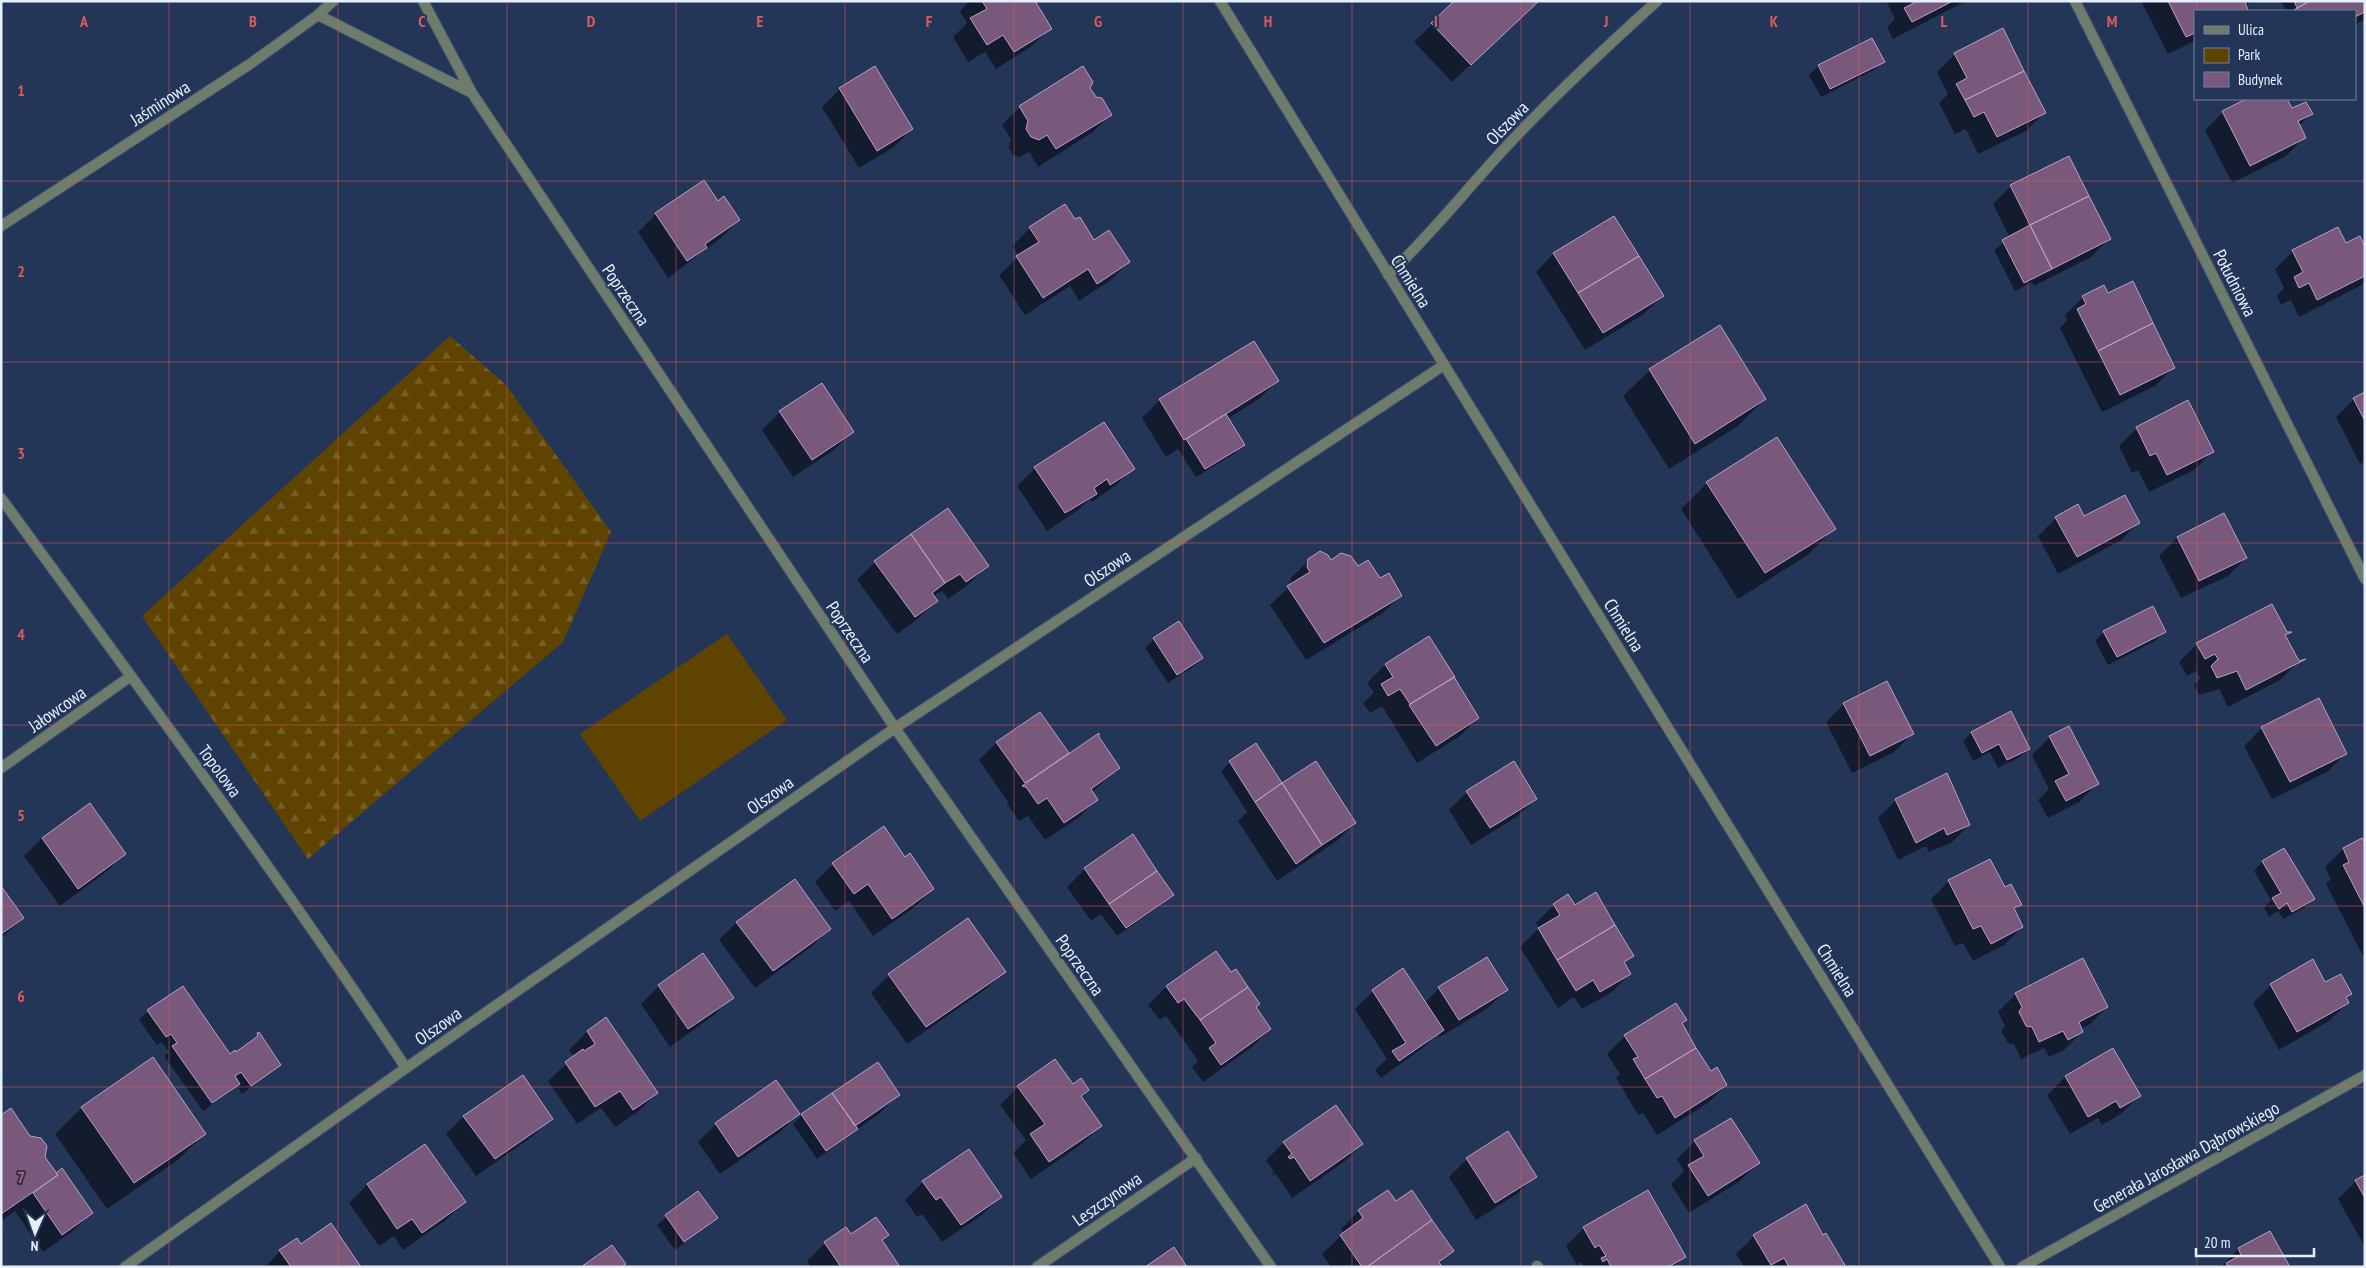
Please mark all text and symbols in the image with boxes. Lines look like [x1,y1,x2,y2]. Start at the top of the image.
legend [2194,10,2356,100]
text: A [79,11,89,31]
text: B [249,11,257,31]
text: C [418,11,426,31]
text: D [587,11,596,31]
text: E [757,11,764,31]
text: F [926,11,933,31]
text: G [1094,11,1102,31]
text: H [1264,11,1272,31]
text: I [1434,11,1438,31]
text: J [1603,11,1608,31]
text: K [1770,11,1779,31]
text: L [1941,11,1948,31]
text: M [2107,11,2117,31]
text: Ulica [2238,20,2264,39]
text: Park [2238,45,2260,64]
text: Budynek [2238,70,2282,89]
street label: Jaśminowa [125,75,194,131]
text: 1 [17,80,25,100]
street label: Olszowa [1481,96,1533,150]
street label: Południowa [2208,246,2262,320]
street label: Chmielna [1386,250,1436,312]
street label: Poprzeczna [597,260,655,330]
text: 2 [17,261,25,281]
text: 3 [17,443,25,463]
street label: Olszowa [1079,544,1135,592]
street label: Chmielna [1599,594,1649,656]
street label: Poprzeczna [821,597,879,667]
text: 4 [17,624,25,644]
street label: Jałowcowa [23,681,90,738]
street label: Topolowa [193,740,247,802]
street label: Olszowa [742,771,798,819]
text: 5 [17,805,25,825]
street label: Poprzeczna [1051,930,1109,1000]
street label: Chmielna [1812,939,1862,1001]
text: 6 [17,986,25,1006]
street label: Olszowa [410,1002,466,1050]
street label: Generała Jarosława Dąbrowskiego [2089,1096,2284,1218]
text: 7 [17,1167,25,1187]
street label: Leszczynowa [1068,1167,1146,1231]
north arrow [10,1208,60,1258]
scale bar [2196,1226,2314,1258]
text: 20 m [2204,1233,2230,1252]
text: N [30,1237,39,1255]

